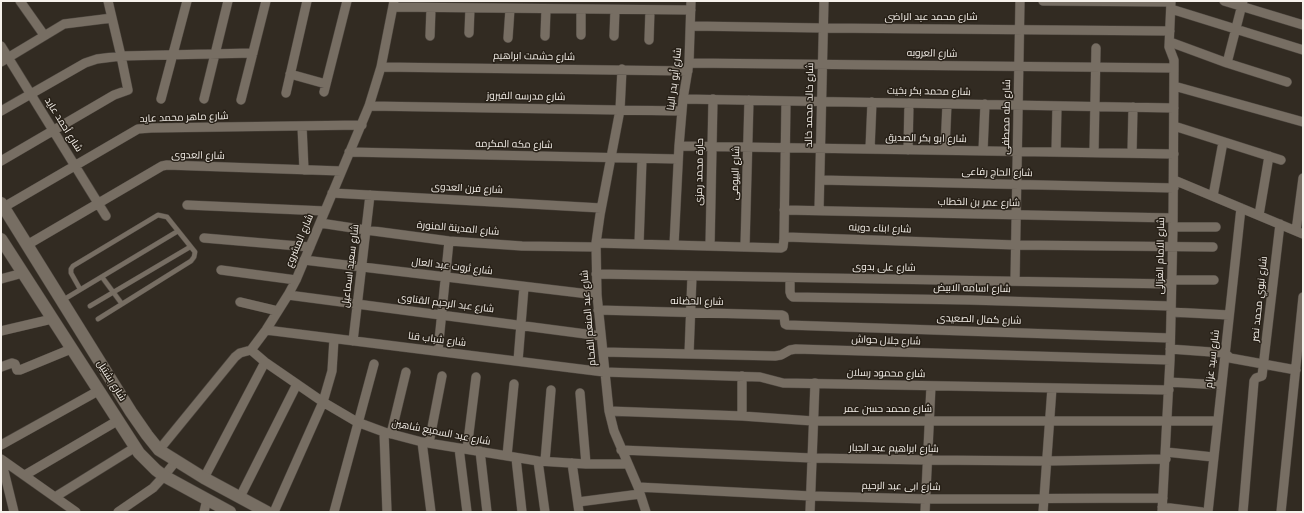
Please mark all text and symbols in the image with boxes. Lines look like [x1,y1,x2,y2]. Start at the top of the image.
street label: شارع محمد عبد الراضى [885,12,977,24]
street label: شارع أبو بدر البنا [665,47,685,111]
street label: شارع العروبه [907,48,957,60]
street label: شارع حشمت ابراهيم [493,50,575,64]
street label: شارع خالد محمد خالد [803,62,817,148]
street label: شارع طه مصطفى [1000,79,1014,155]
street label: شارع محمد بكر بخيت [887,85,971,99]
street label: شارع مدرسه الفيروز [486,90,566,104]
street label: شارع أحمد عايد [42,96,84,154]
street label: شارع ماهر محمد عايد [139,110,229,126]
street label: شارع ابو بكر الصديق [885,132,967,146]
street label: شارع مكه المكرمه [475,138,553,152]
street label: حارة محمد رمزى [693,138,707,206]
street label: شارع البيومى [729,146,743,200]
street label: شارع العدوى [171,150,225,162]
street label: شارع الحاج رفاعى [961,166,1033,180]
street label: شارع فرن العدوى [431,181,503,197]
street label: شارع عمر بن الخطاب [938,196,1020,210]
street label: شارع المشروع [283,213,317,269]
street label: شارع الامام الغزالى [1154,217,1168,295]
street label: شارع المدينة المنورة [416,219,500,239]
street label: شارع ابناء دوينه [848,222,912,236]
street label: شارع سعيد اسماعيل [340,224,362,308]
street label: شارع ثروت عبد العال [411,256,493,278]
street label: شارع نبوي محمد نصر [1250,256,1270,342]
street label: شارع على بدوى [852,261,916,275]
street label: شارع عبد المنعم الفحام [579,269,599,367]
street label: شارع اسامه الابيض [933,282,1011,296]
street label: شارع عبد الرحيم القناوى [397,292,495,316]
street label: شارع الحضانه [670,296,724,308]
street label: شارع كمال الصعيدى [936,313,1022,327]
street label: شارع سيد عزام [1203,329,1223,389]
street label: شارع شباب قنا [407,330,467,350]
street label: شارع جلال حواش [851,334,921,348]
street label: شارع بشتيل [94,358,128,404]
street label: شارع محمود رسلان [847,367,925,381]
street label: شارع محمد حسن عمر [844,404,932,416]
street label: شارع عبد السميع شاهين [391,418,491,448]
street label: شارع ابراهيم عبد الجبار [849,442,939,456]
street label: شارع ابى عبد الرحيم [861,480,941,494]

